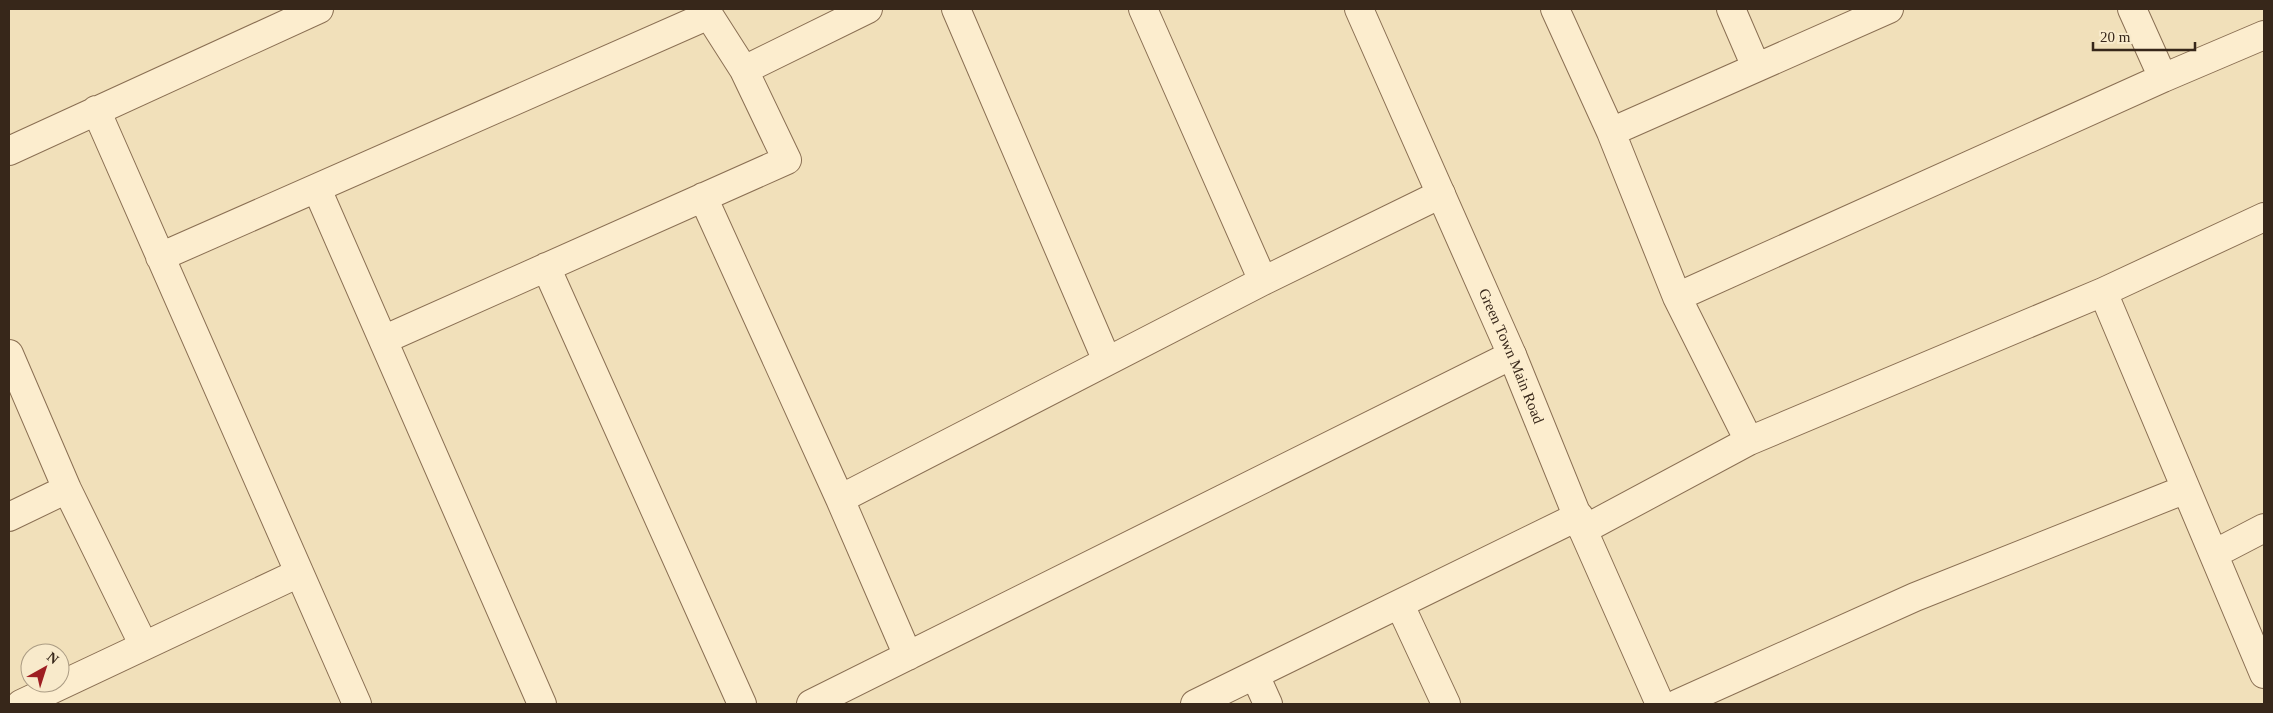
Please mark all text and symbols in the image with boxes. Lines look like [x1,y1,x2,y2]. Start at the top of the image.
scale bar [2093,20,2196,52]
text: 20 m [2100,29,2131,45]
street label: Green Town Main Road [1476,286,1547,426]
north arrow [20,643,70,693]
text: N [44,649,62,667]

